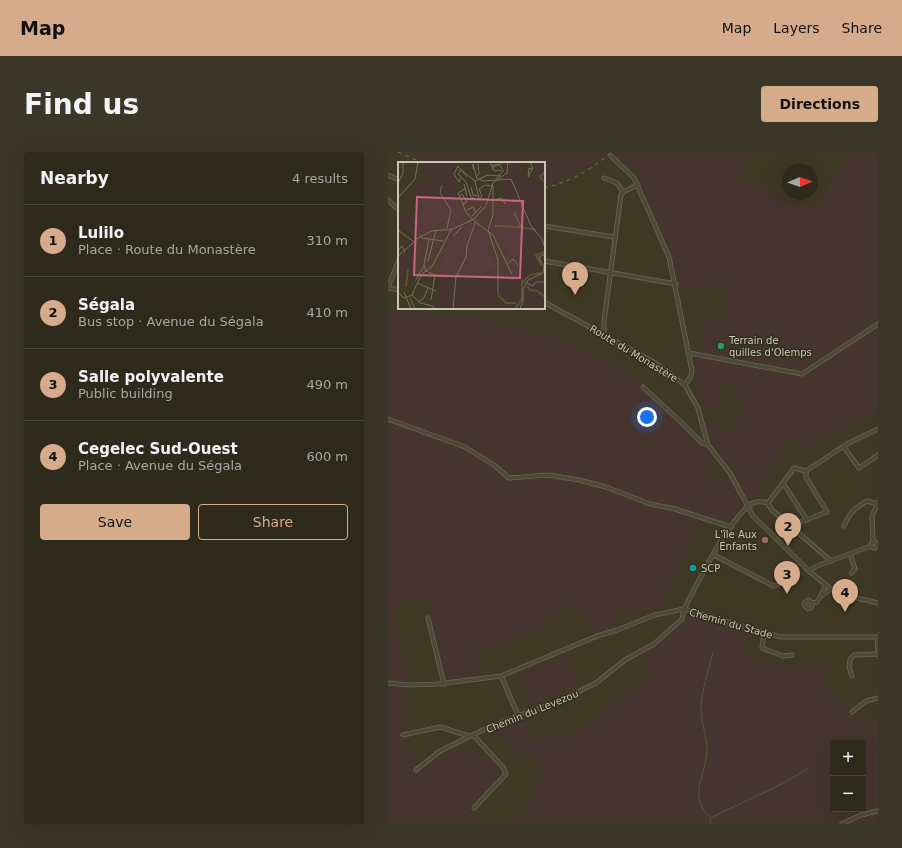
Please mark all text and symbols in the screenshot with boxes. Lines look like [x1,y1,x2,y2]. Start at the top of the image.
text: Map [20,17,65,39]
text: Map [722,20,751,36]
text: Layers [773,20,820,36]
text: Share [842,20,882,36]
button: Directions [761,86,878,122]
text: Find us [24,88,139,121]
inset map [398,162,545,309]
north arrow [782,164,818,200]
text: Nearby [40,168,109,188]
text: 4 results [292,171,348,186]
text: Lulilo [78,224,124,242]
text: 1 [48,233,58,248]
text: 310 m [306,233,348,248]
text: Place · Route du Monastère [78,242,256,257]
pin: 1 [562,262,588,295]
text: Ségala [78,296,135,314]
text: 2 [48,305,58,320]
text: 410 m [306,305,348,320]
text: Bus stop · Avenue du Ségala [78,314,264,329]
street label: Route du Monastère [588,323,680,384]
place label: Terrain de quilles d'Olemps [728,335,812,358]
marker: Terrain de quilles d'Olemps [716,341,726,351]
text: Salle polyvalente [78,368,224,386]
text: 3 [48,377,58,392]
text: 490 m [306,377,348,392]
text: Public building [78,386,173,401]
your location [637,407,657,427]
text: Cegelec Sud-Ouest [78,440,238,458]
text: 4 [48,449,58,464]
text: 600 m [306,449,348,464]
text: Place · Avenue du Ségala [78,458,242,473]
button: Save [40,504,190,540]
button: Share [198,504,348,540]
pin: 2 [775,513,801,546]
place label: L'île Aux Enfants [715,529,757,552]
marker: L'île Aux Enfants [760,535,770,545]
pin: 3 [774,561,800,594]
marker: SCP [688,563,698,573]
place label: SCP [701,563,720,574]
pin: 4 [832,579,858,612]
street label: Chemin du Stade [688,606,774,641]
street label: Chemin du Levezou [484,688,580,735]
map controls [830,740,866,812]
button: + [830,740,866,776]
button: − [830,776,866,812]

